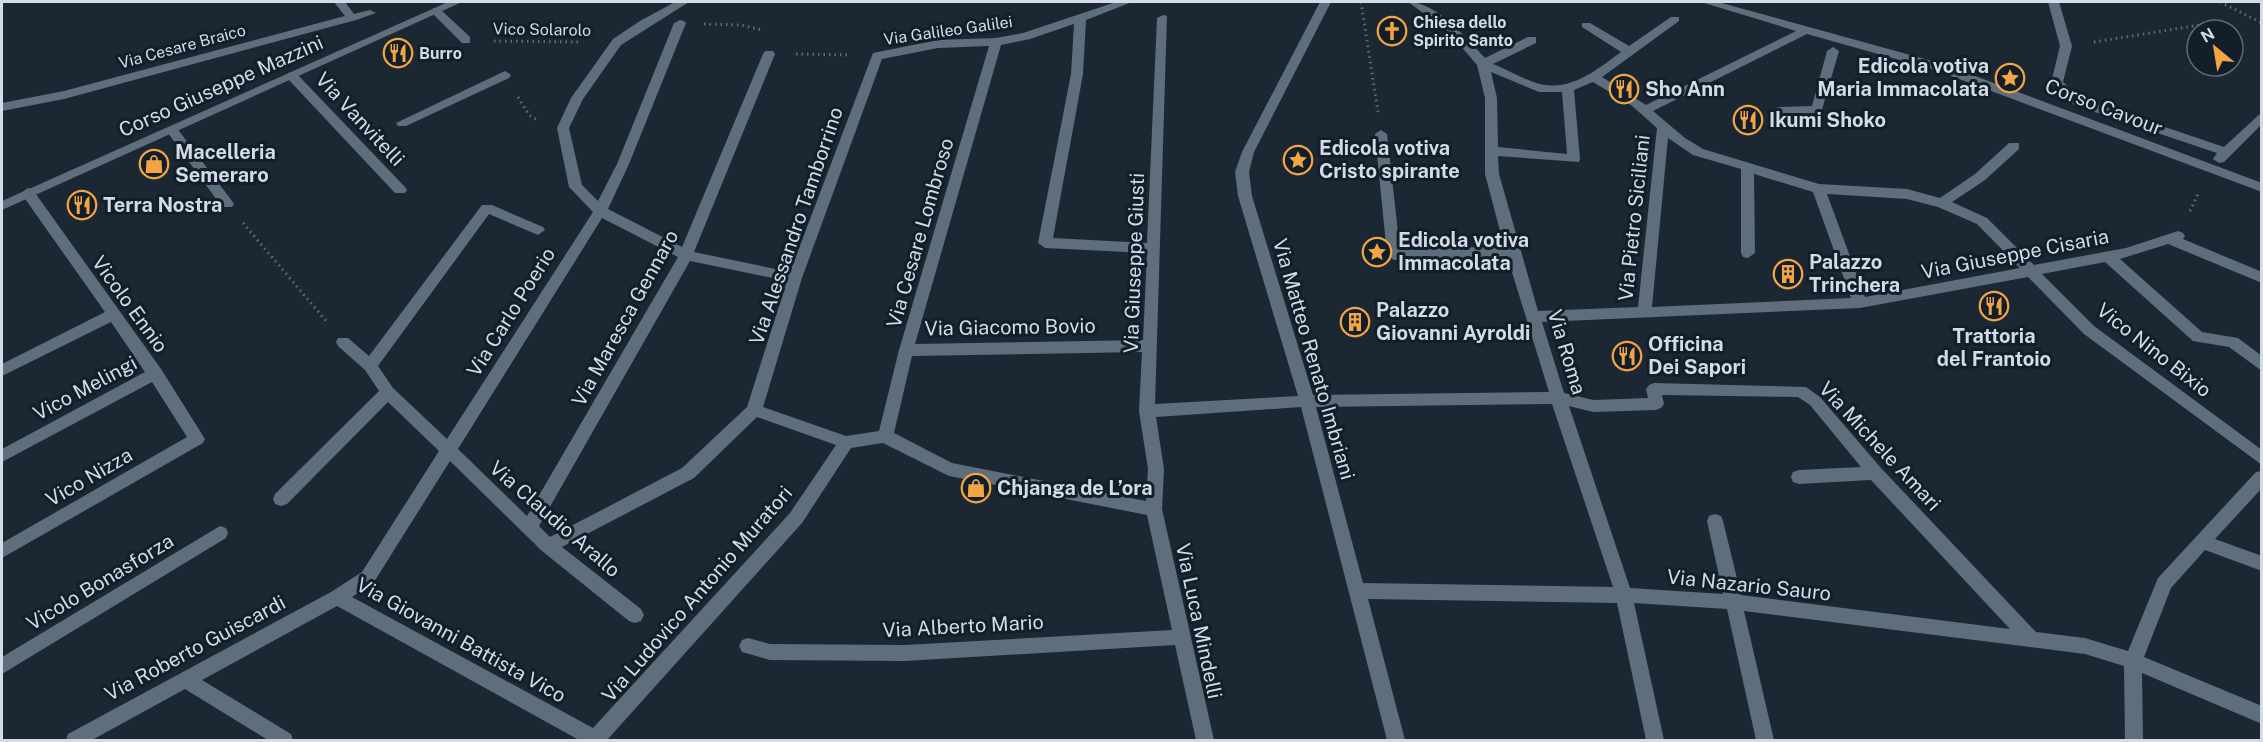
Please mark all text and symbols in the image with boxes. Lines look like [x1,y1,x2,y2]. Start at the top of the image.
street label: Via Galileo Galilei [882,12,1014,49]
place label: Chiesa dello Spirito Santo [1413,13,1513,50]
church icon: Chiesa dello Spirito Santo [1376,15,1408,47]
north arrow [2185,18,2245,78]
street label: Vico Solarolo [493,19,591,40]
street label: Via Cesare Braico [117,20,248,73]
text: N [2198,24,2218,47]
street label: Corso Giuseppe Mazzini [115,30,327,142]
restaurant icon: Burro [382,37,414,69]
place label: Burro [419,44,462,63]
place label: Edicola votiva Maria Immacolata [1817,54,1989,101]
place icon: Edicola votiva Maria Immacolata [1994,62,2026,94]
street label: Via Vanvitelli [311,67,409,171]
restaurant icon: Sho Ann [1608,73,1640,105]
street label: Corso Cavour [2042,74,2166,140]
place label: Sho Ann [1645,77,1725,101]
street label: Via Alessandro Tamborrino [744,104,848,348]
restaurant icon: Ikumi Shoko [1732,104,1764,136]
place label: Ikumi Shoko [1769,108,1886,132]
street label: Via Pietro Siciliani [1613,134,1655,302]
street label: Via Cesare Lombroso [881,135,959,331]
place label: Edicola votiva Cristo spirante [1319,136,1460,183]
place label: Macelleria Semeraro [175,140,276,187]
place icon: Edicola votiva Cristo spirante [1282,144,1314,176]
shop icon: Macelleria Semeraro [138,148,170,180]
street label: Via Giuseppe Giusti [1119,172,1149,354]
restaurant icon: Terra Nostra [66,189,98,221]
place label: Terra Nostra [103,193,222,217]
street label: Via Giuseppe Cisaria [1919,224,2111,284]
street label: Via Maresca Gennaro [567,226,683,410]
place label: Edicola votiva Immacolata [1398,228,1529,275]
street label: Via Matteo Renato Imbriani [1268,236,1360,482]
place icon: Edicola votiva Immacolata [1361,236,1393,268]
street label: Via Carlo Poerio [462,243,560,381]
place label: Palazzo Trinchera [1809,250,1900,297]
street label: Vicolo Ennio [87,251,173,357]
building icon: Palazzo Trinchera [1772,258,1804,290]
restaurant icon: Trattoria del Frantoio [1978,290,2010,322]
place label: Palazzo Giovanni Ayroldi [1376,298,1530,345]
street label: Vico Nino Bixio [2092,298,2216,402]
building icon: Palazzo Giovanni Ayroldi [1339,306,1371,338]
street label: Via Roma [1543,307,1591,397]
street label: Via Giacomo Bovio [924,314,1096,340]
place label: Trattoria del Frantoio [1937,324,2051,371]
place label: Officina Dei Sapori [1648,332,1746,379]
restaurant icon: Officina Dei Sapori [1611,340,1643,372]
street label: Vico Melingi [29,351,141,425]
street label: Via Michele Amari [1814,377,1946,515]
street label: Vico Nizza [41,443,137,511]
street label: Via Claudio Arallo [485,456,625,582]
shop icon: Chjanga de L’ora [960,472,992,504]
place label: Chjanga de L’ora [997,476,1153,500]
street label: Via Ludovico Antonio Muratori [597,481,797,707]
street label: Vicolo Bonasforza [22,529,178,635]
street label: Via Luca Mindelli [1171,541,1227,701]
street label: Via Nazario Sauro [1666,564,1832,606]
street label: Via Giovanni Battista Vico [352,572,570,708]
street label: Via Roberto Guiscardi [101,590,289,706]
street label: Via Alberto Mario [882,610,1044,642]

